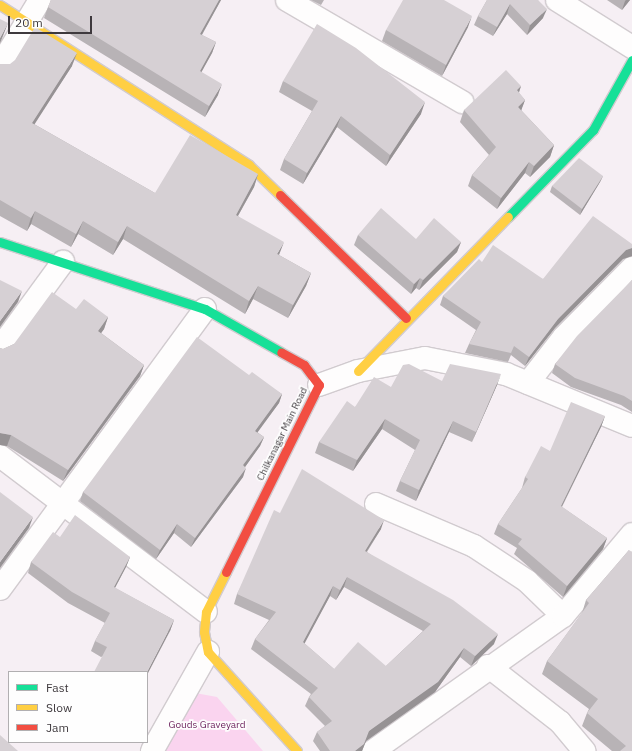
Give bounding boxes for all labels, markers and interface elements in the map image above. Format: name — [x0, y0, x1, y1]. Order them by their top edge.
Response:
scale bar — [10, 8, 94, 34]
text: 20 m — [15, 15, 43, 30]
street label: Chilkanagar Main Road — [254, 385, 310, 483]
legend — [8, 671, 148, 743]
text: Fast — [46, 680, 69, 695]
text: Slow — [46, 700, 72, 715]
park label: Gouds Graveyard — [169, 719, 245, 731]
text: Jam — [46, 720, 69, 735]

